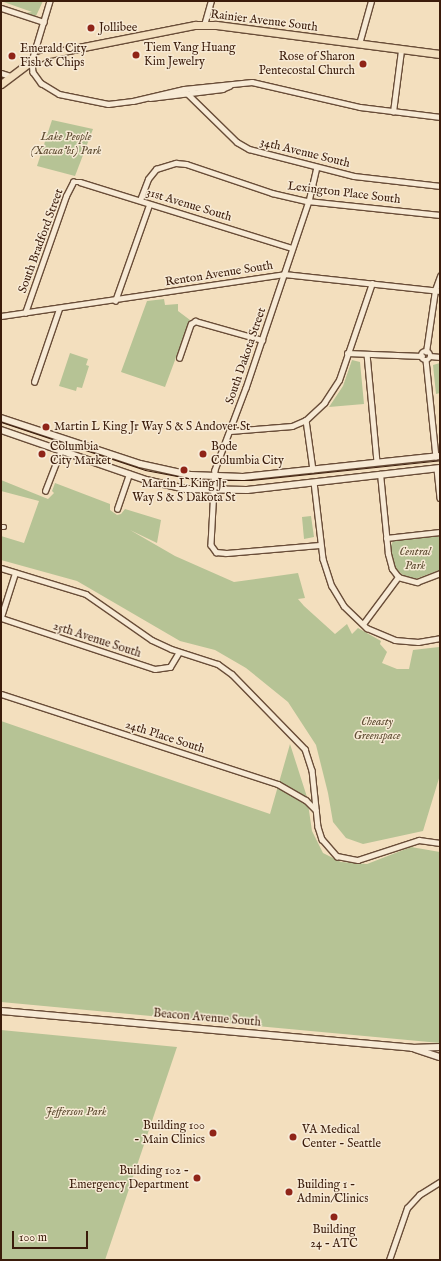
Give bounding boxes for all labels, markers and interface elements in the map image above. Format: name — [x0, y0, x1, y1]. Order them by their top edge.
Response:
street label: Rainier Avenue South — [209, 7, 319, 35]
place label: Jollibee — [99, 21, 137, 35]
marker: Jollibee — [86, 23, 96, 33]
place label: Tiem Vang Huang Kim Jewelry — [144, 41, 236, 69]
place label: Emerald City Fish & Chips — [20, 42, 87, 70]
marker: Tiem Vang Huang Kim Jewelry — [131, 50, 141, 60]
place label: Rose of Sharon Pentecostal Church — [259, 50, 355, 78]
marker: Emerald City Fish & Chips — [7, 51, 17, 61]
marker: Rose of Sharon Pentecostal Church — [358, 59, 368, 69]
park label: Lake People (Xacua'bs) Park — [31, 130, 101, 158]
street label: 34th Avenue South — [259, 135, 351, 171]
street label: Lexington Place South — [287, 179, 401, 207]
street label: 31st Avenue South — [145, 185, 233, 225]
street label: South Bradford Street — [15, 187, 67, 295]
street label: Renton Avenue South — [164, 258, 274, 290]
street label: South Dakota Street — [223, 306, 269, 406]
place label: Martin L King Jr Way S & S Andover St — [54, 420, 250, 434]
marker: Martin L King Jr Way S & S Andover St — [41, 422, 51, 432]
place label: Columbia City Market — [50, 440, 111, 468]
place label: Bode Columbia City — [211, 440, 284, 468]
marker: Columbia City Market — [37, 449, 47, 459]
marker: Bode Columbia City — [198, 449, 208, 459]
marker: Martin L King Jr Way S & S Dakota St — [179, 465, 189, 475]
place label: Martin L King Jr Way S & S Dakota St — [132, 477, 236, 505]
park label: Central Park — [399, 545, 431, 573]
street label: 25th Avenue South — [51, 619, 143, 661]
park label: Cheasty Greenspace — [353, 715, 401, 743]
street label: 24th Place South — [123, 717, 207, 757]
street label: Beacon Avenue South — [153, 1006, 261, 1030]
park label: Jefferson Park — [45, 1105, 107, 1119]
place label: Building 100 - Main Clinics — [134, 1119, 205, 1147]
place label: VA Medical Center - Seattle — [302, 1123, 381, 1151]
marker: Building 100 - Main Clinics — [208, 1128, 218, 1138]
marker: VA Medical Center - Seattle — [287, 1131, 299, 1143]
place label: Building 102 - Emergency Department — [69, 1164, 189, 1192]
marker: Building 102 - Emergency Department — [192, 1173, 202, 1183]
place label: Building 1 - Admin/Clinics — [297, 1178, 368, 1206]
marker: Building 1 - Admin/Clinics — [284, 1187, 294, 1197]
marker: Building 24 - ATC — [329, 1212, 339, 1222]
scale bar — [14, 1223, 90, 1249]
place label: Building 24 - ATC — [310, 1223, 358, 1251]
text: 100 m — [19, 1230, 47, 1245]

